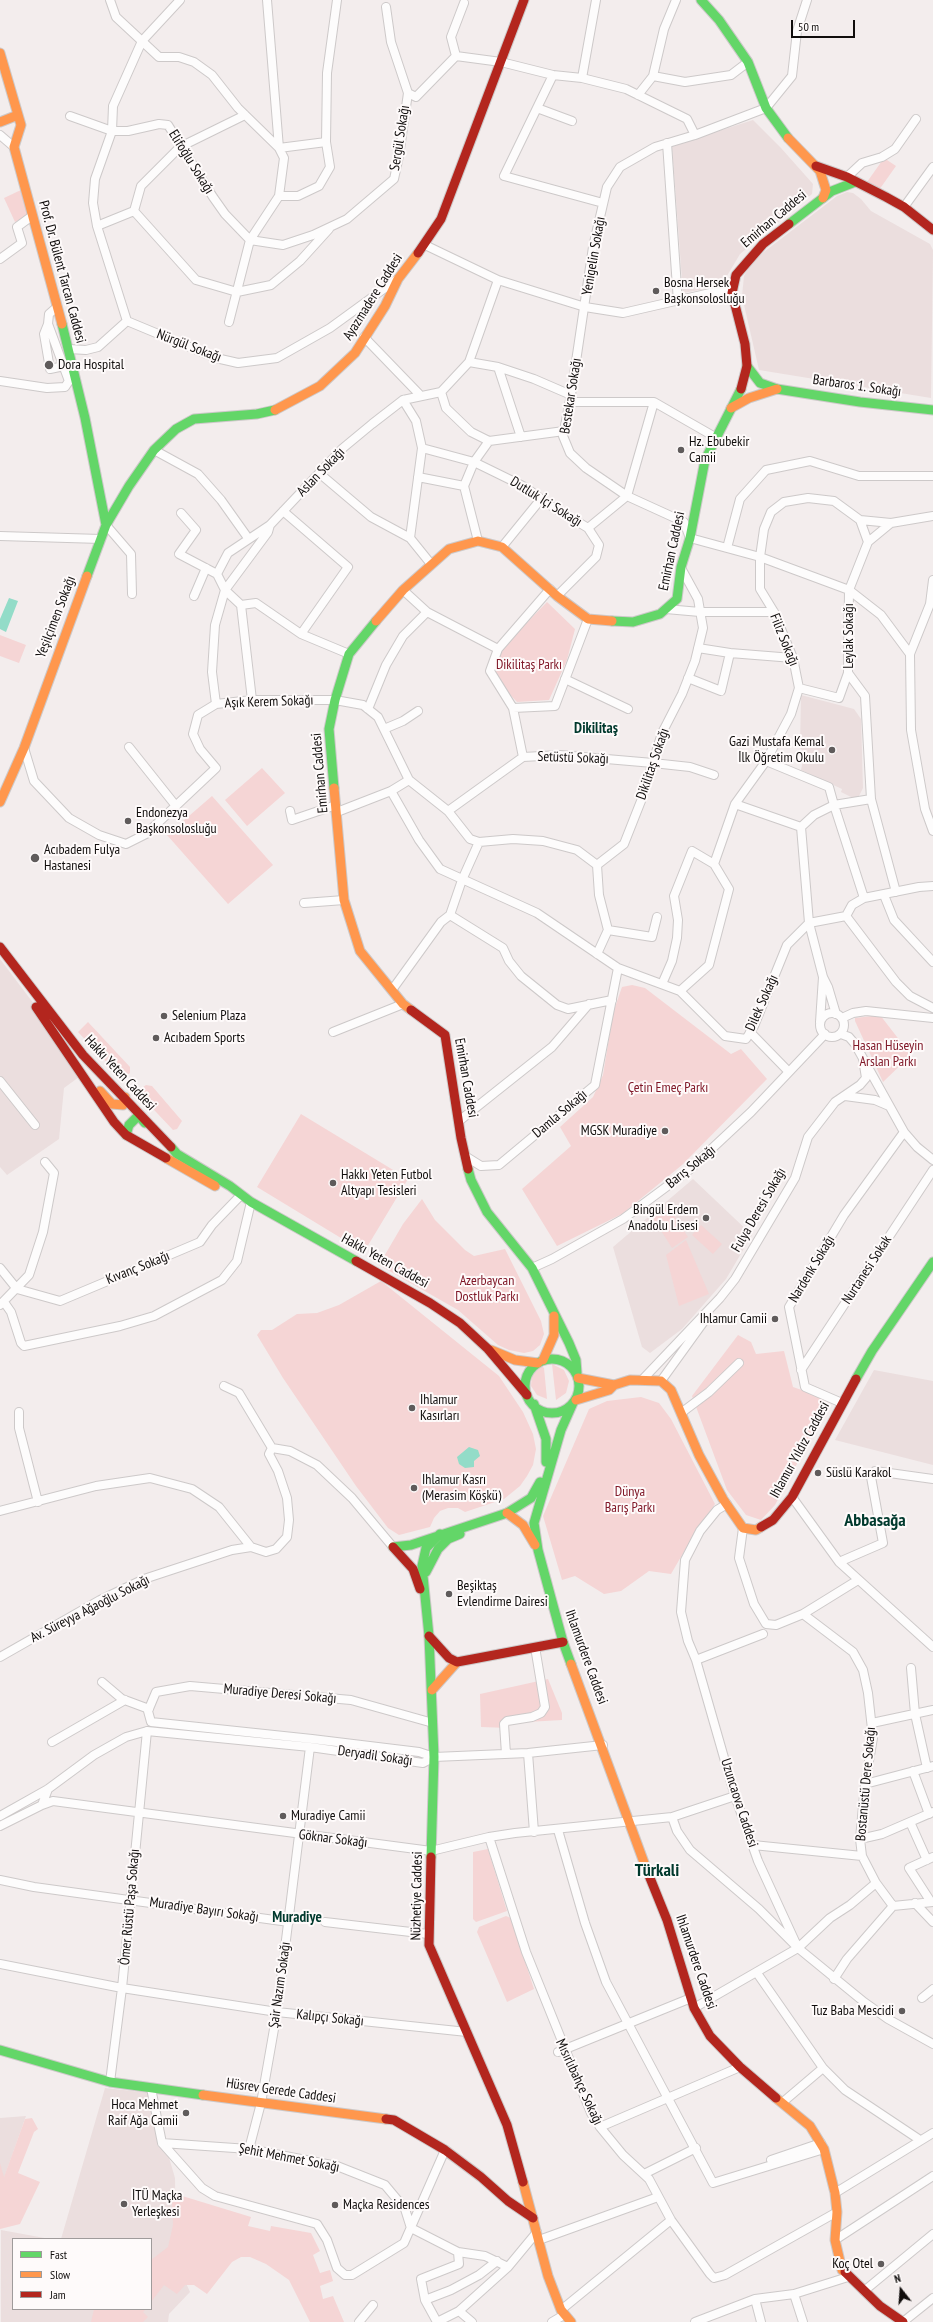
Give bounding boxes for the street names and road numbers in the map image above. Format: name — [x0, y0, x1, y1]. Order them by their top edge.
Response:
street label: Sergül Sokağı — [387, 104, 413, 172]
street label: Elifoğlu Sokağı — [165, 127, 217, 197]
street label: Emirhan Caddesi — [738, 187, 810, 251]
street label: Prof. Dr. Bülent Tarcan Caddesi — [35, 199, 89, 345]
street label: Yenigelin Sokağı — [579, 215, 609, 297]
street label: Ayazmadere Caddesi — [340, 251, 406, 343]
street label: Nürgül Sokağı — [154, 326, 224, 366]
street label: Bestekar Sokağı — [557, 357, 585, 435]
street label: Barbaros 1. Sokağı — [812, 371, 902, 401]
street label: Aslan Sokağı — [294, 444, 348, 500]
street label: Dutluk İçi Sokağı — [507, 473, 585, 531]
street label: Emirhan Caddesi — [655, 510, 689, 592]
street label: Yeşilçimen Sokağı — [33, 574, 79, 660]
street label: Leylak Sokağı — [841, 603, 857, 669]
street label: Filiz Sokağı — [766, 611, 802, 669]
street label: Aşık Kerem Sokağı — [224, 692, 314, 712]
street label: Dikilitaş Sokağı — [633, 726, 673, 802]
street label: Emirhan Caddesi — [308, 732, 332, 814]
street label: Setüstü Sokağı — [537, 748, 609, 768]
street label: Dilek Sokağı — [742, 972, 782, 1034]
street label: Hakkı Yeten Caddesi — [81, 1032, 159, 1114]
street label: Emirhan Caddesi — [451, 1037, 481, 1119]
street label: Damla Sokağı — [529, 1086, 591, 1142]
street label: Barış Sokağı — [663, 1142, 719, 1192]
street label: Fulya Deresi Sokağı — [728, 1165, 790, 1255]
street label: Hakkı Yeten Caddesi — [338, 1230, 432, 1292]
street label: Nardenk Sokağı — [785, 1232, 839, 1306]
street label: Nurtanesi Sokak — [839, 1233, 895, 1307]
street label: Kıvanç Sokağı — [104, 1248, 172, 1288]
street label: Ihlamur Yıldız Caddesi — [767, 1399, 833, 1501]
street label: Av. Süreyya Ağaoğlu Sokağı — [28, 1572, 152, 1646]
street label: Ihlamurdere Caddesi — [561, 1607, 611, 1707]
street label: Muradiye Deresi Sokağı — [223, 1681, 337, 1707]
street label: Bostanüstü Dere Sokağı — [853, 1726, 879, 1842]
street label: Deryadil Sokağı — [337, 1742, 413, 1770]
street label: Uzuncaova Caddesi — [717, 1756, 761, 1850]
street label: Göknar Sokağı — [298, 1826, 368, 1852]
street label: Ömer Rüstü Paşa Sokağı — [117, 1848, 143, 1966]
street label: Nüzhetiye Caddesi — [408, 1851, 426, 1941]
street label: Muradiye Bayırı Sokağı — [148, 1894, 260, 1926]
street label: Ihlamurdere Caddesi — [672, 1912, 720, 2012]
street label: Şair Nazım Sokağı — [266, 1941, 294, 2029]
street label: Kalıpçı Sokağı — [295, 2006, 365, 2030]
street label: Mısırlıbahçe Sokağı — [552, 2036, 606, 2128]
street label: Hüsrev Gerede Caddesi — [225, 2075, 337, 2107]
street label: Şehit Mehmet Sokağı — [237, 2140, 341, 2176]

